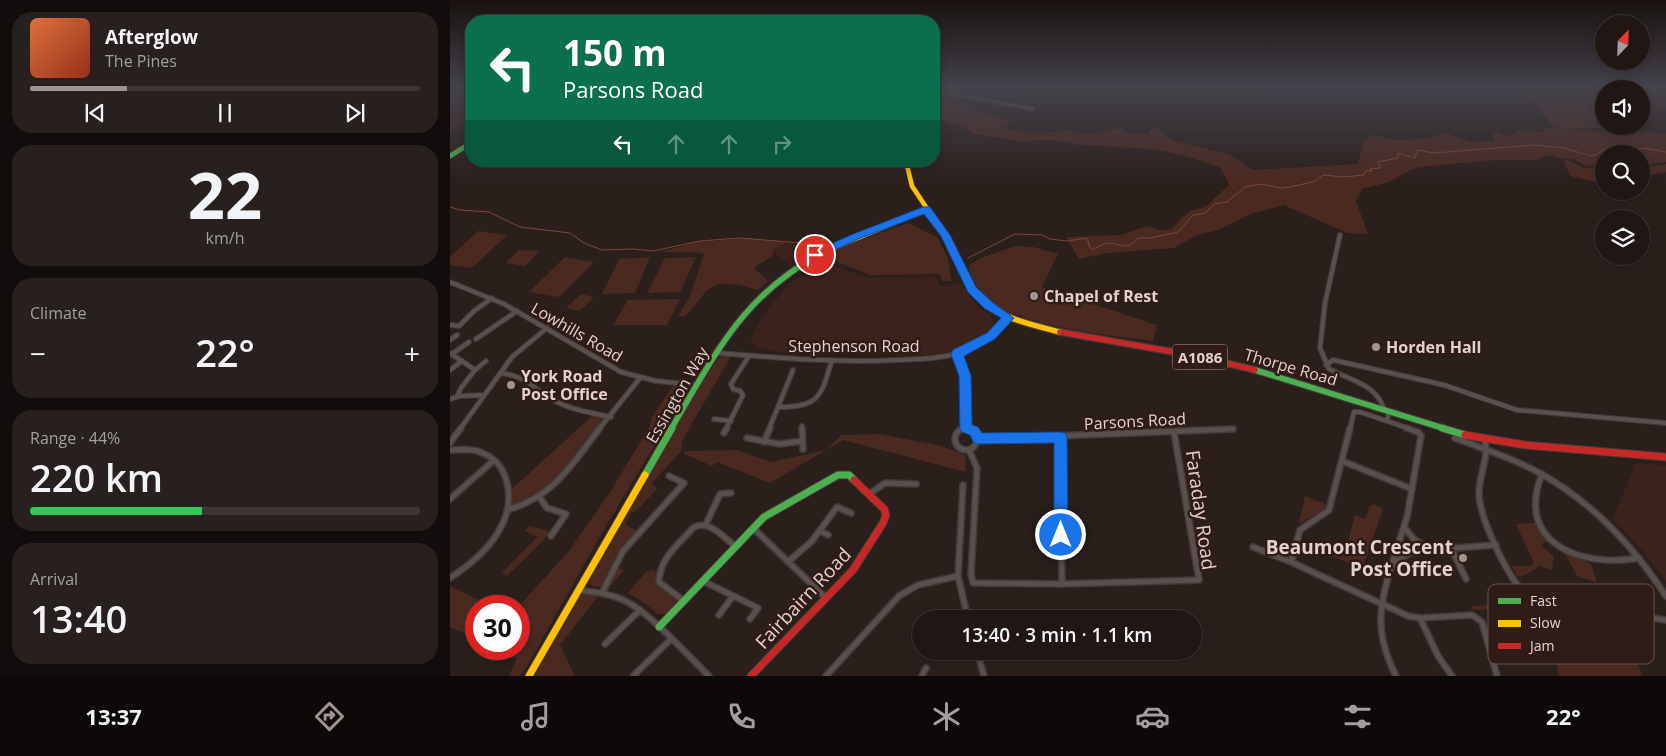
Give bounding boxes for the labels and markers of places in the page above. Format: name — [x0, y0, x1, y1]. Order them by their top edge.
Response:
pin — [794, 234, 836, 276]
place label: Chapel of Rest — [1044, 285, 1158, 307]
marker: Chapel of Rest — [1028, 290, 1040, 302]
place label: Horden Hall — [1386, 336, 1481, 358]
marker: Horden Hall — [1370, 341, 1382, 353]
place label: York Road Post Office — [521, 365, 608, 405]
marker: York Road Post Office — [505, 379, 517, 391]
place label: Beaumont Crescent Post Office — [1266, 534, 1453, 582]
marker: Beaumont Crescent Post Office — [1457, 552, 1469, 564]

